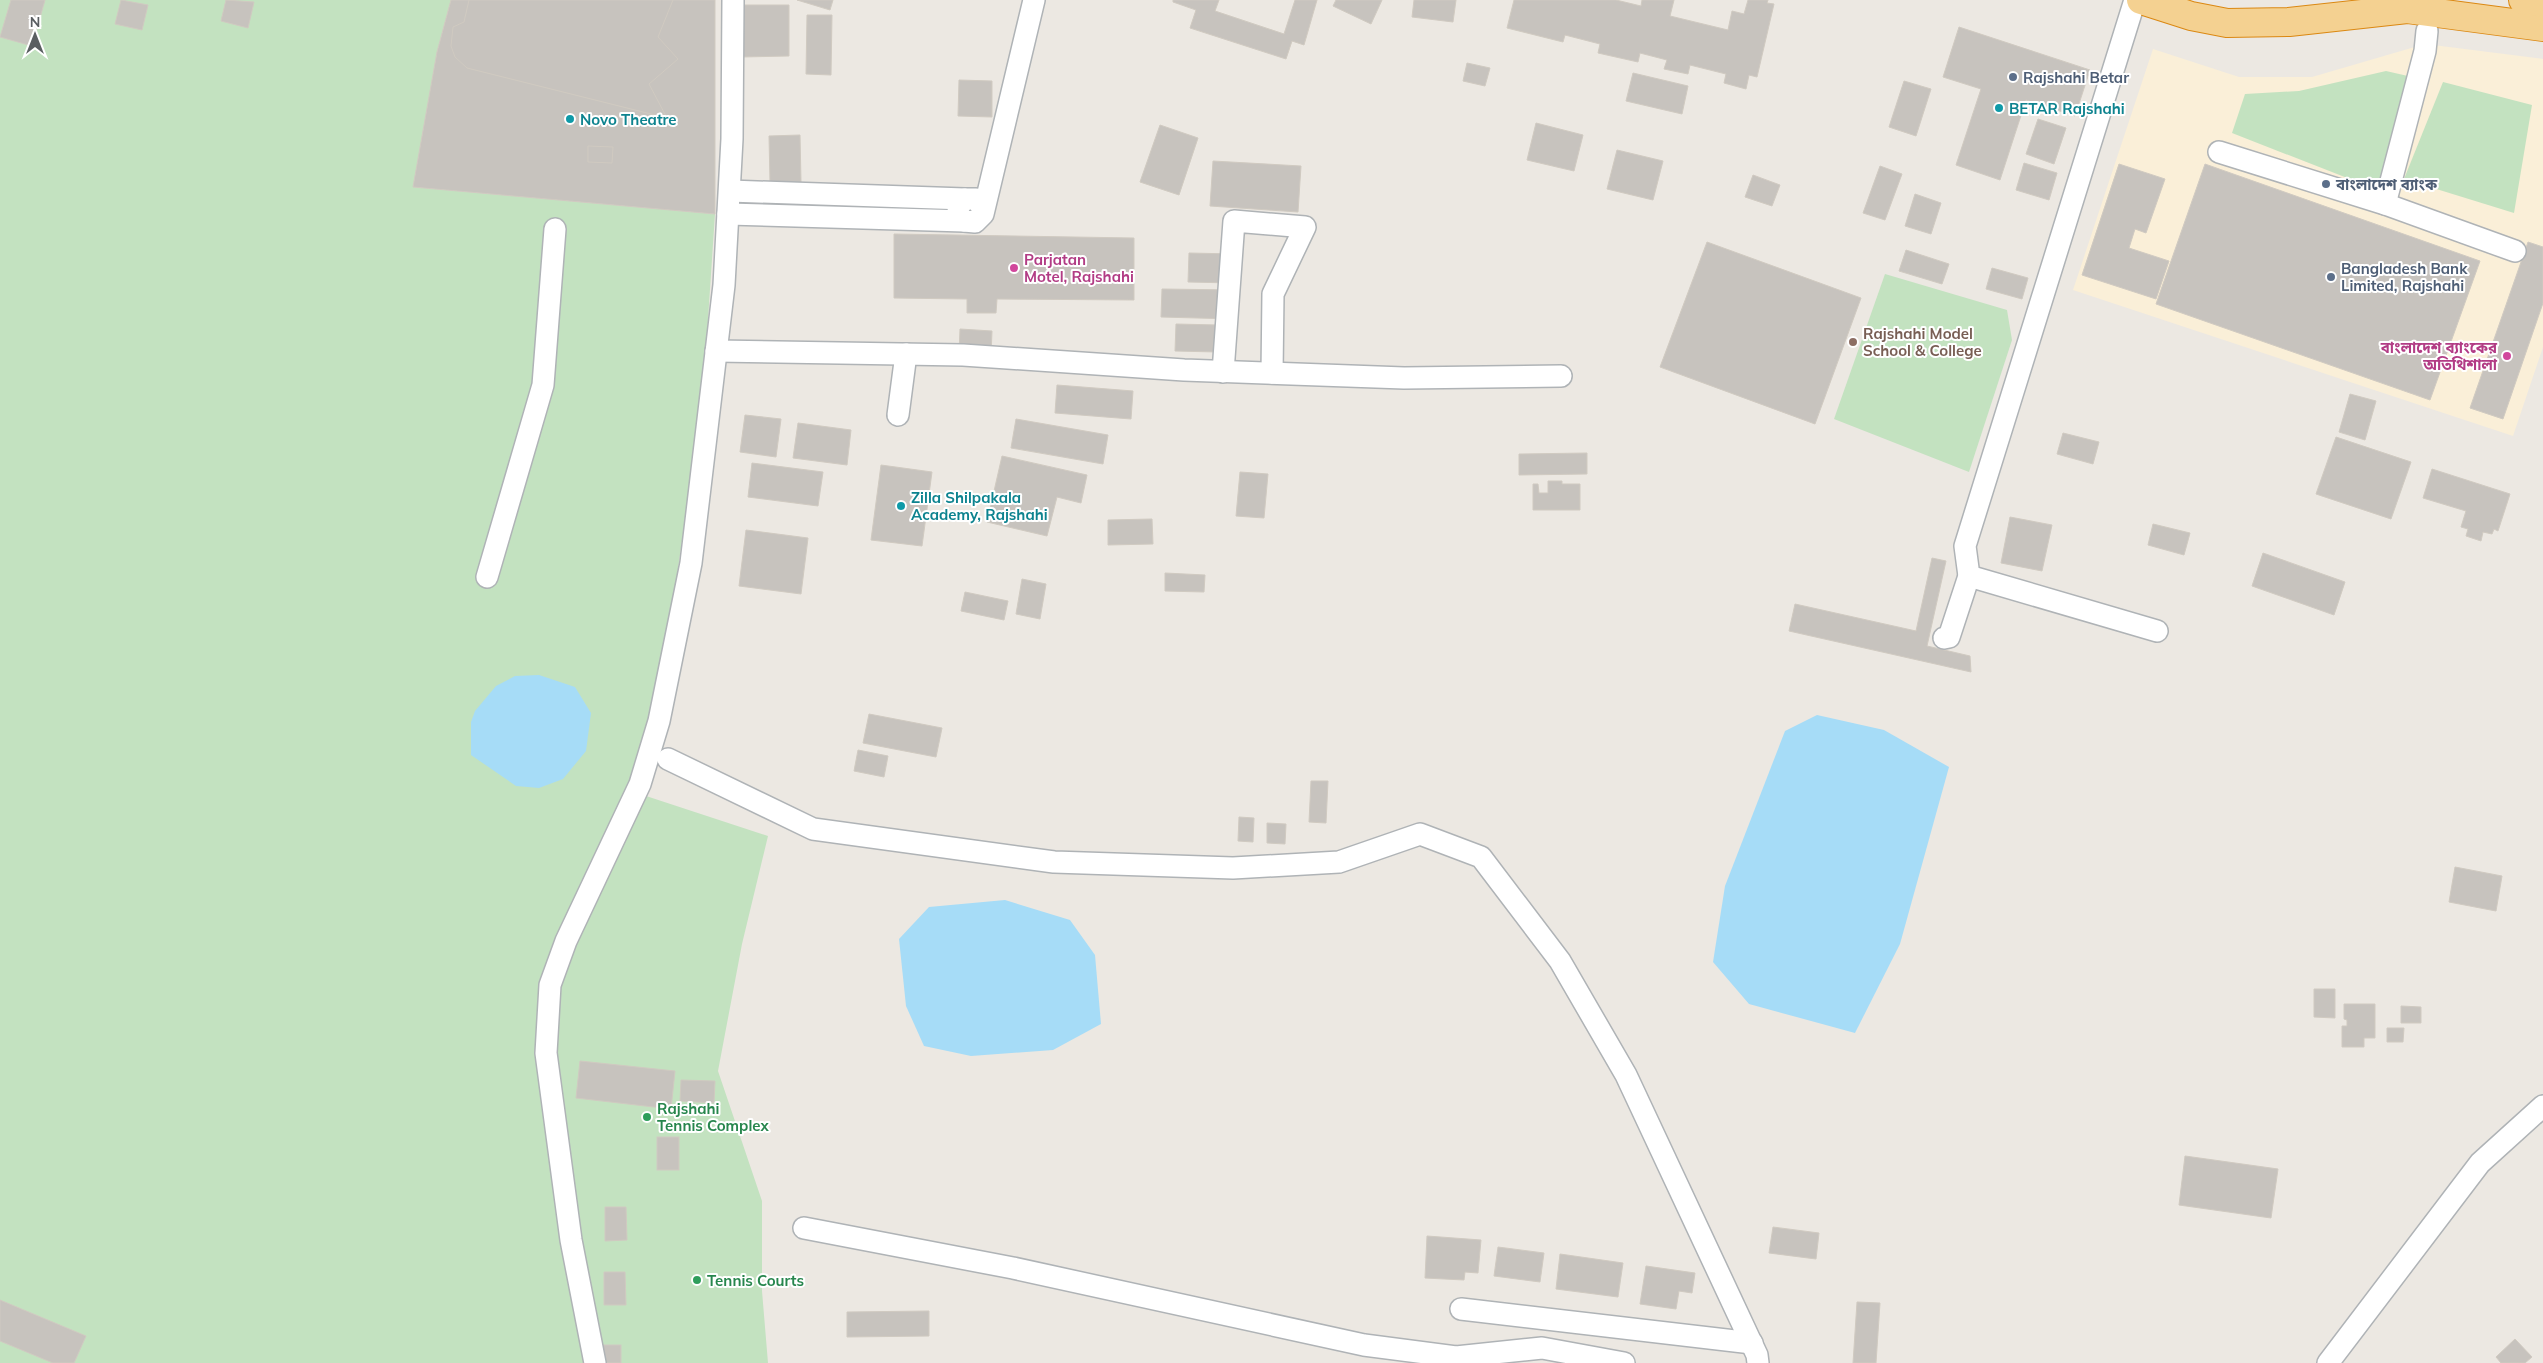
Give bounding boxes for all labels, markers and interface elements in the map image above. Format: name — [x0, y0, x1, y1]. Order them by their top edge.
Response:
north arrow — [10, 10, 60, 60]
text: N — [30, 13, 40, 31]
place label: Rajshahi Betar — [2023, 68, 2129, 87]
marker: Rajshahi Betar — [2007, 71, 2019, 83]
place label: BETAR Rajshahi — [2009, 99, 2125, 118]
marker: BETAR Rajshahi — [1993, 102, 2005, 114]
place label: Novo Theatre — [580, 110, 677, 129]
marker: Novo Theatre — [564, 113, 576, 125]
place label: বাংলাদেশ ব্যাংক — [2335, 175, 2438, 194]
marker: বাংলাদেশ ব্যাংক — [2320, 178, 2332, 190]
place label: Parjatan Motel, Rajshahi — [1024, 250, 1134, 286]
place label: Bangladesh Bank Limited, Rajshahi — [2341, 259, 2468, 295]
marker: Parjatan Motel, Rajshahi — [1008, 262, 1020, 274]
marker: Bangladesh Bank Limited, Rajshahi — [2325, 271, 2337, 283]
place label: Rajshahi Model School & College — [1863, 324, 1982, 360]
marker: Rajshahi Model School & College — [1847, 336, 1859, 348]
place label: বাংলাদেশ ব্যাংকের অতিথিশালা — [2380, 338, 2498, 374]
marker: বাংলাদেশ ব্যাংকের অতিথিশালা — [2501, 350, 2513, 362]
place label: Zilla Shilpakala Academy, Rajshahi — [911, 488, 1048, 524]
marker: Zilla Shilpakala Academy, Rajshahi — [895, 500, 907, 512]
place label: Rajshahi Tennis Complex — [657, 1099, 769, 1135]
marker: Rajshahi Tennis Complex — [641, 1111, 653, 1123]
place label: Tennis Courts — [707, 1271, 804, 1290]
marker: Tennis Courts — [691, 1274, 703, 1286]

